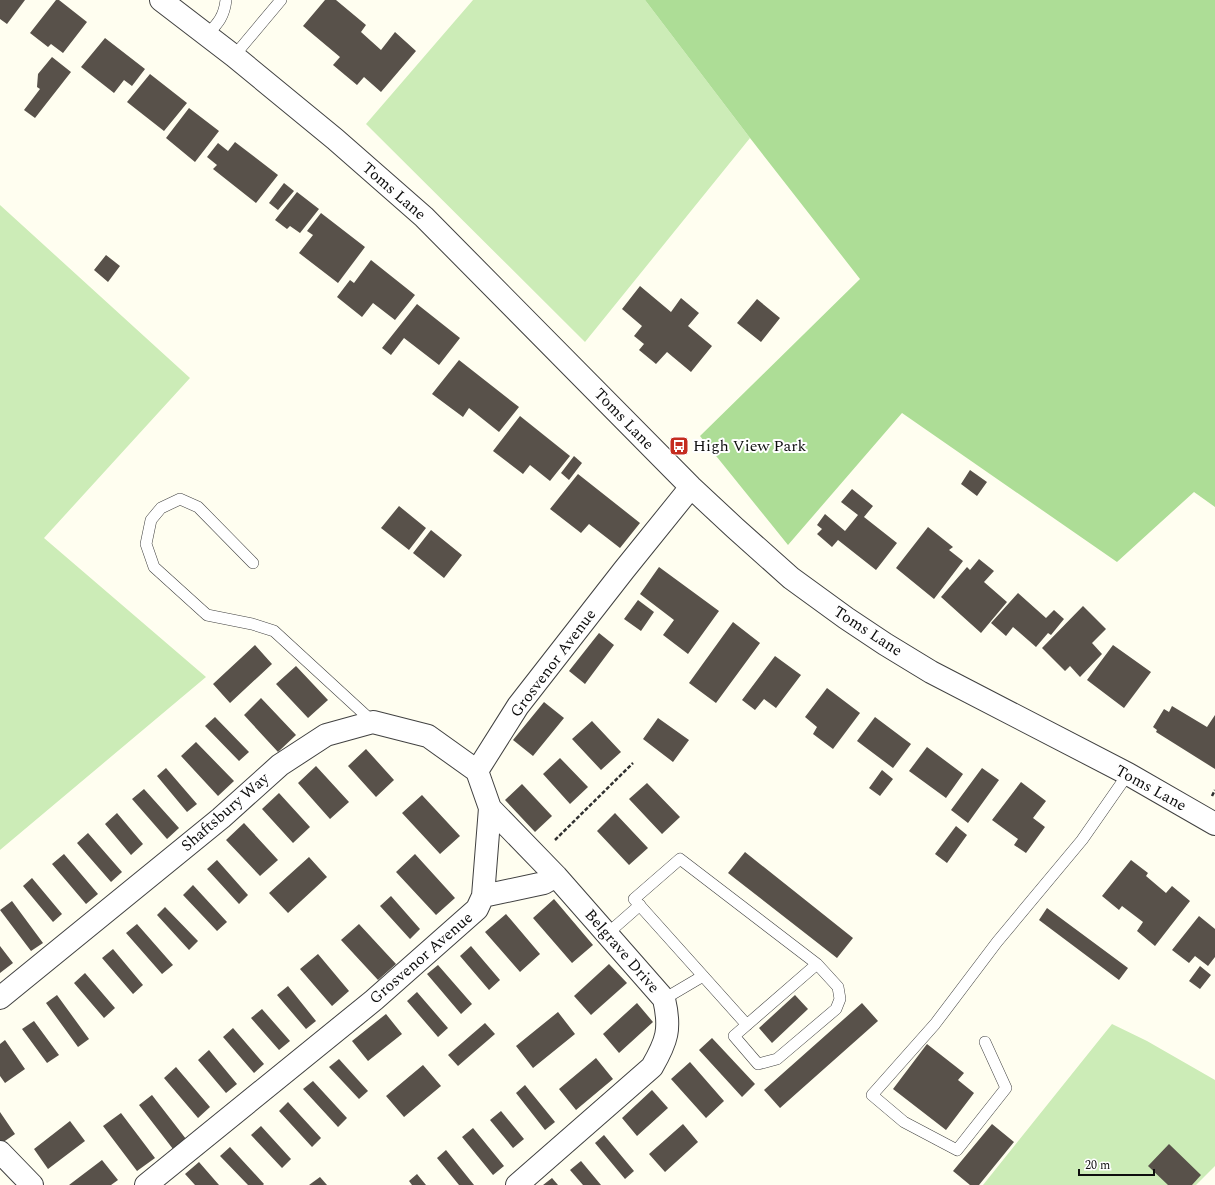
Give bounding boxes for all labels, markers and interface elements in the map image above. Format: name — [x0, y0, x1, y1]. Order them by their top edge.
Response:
street label: Toms Lane — [357, 156, 431, 226]
street label: Toms Lane — [588, 383, 660, 455]
place label: High View Park — [693, 434, 807, 458]
bus stop icon: High View Park — [668, 435, 690, 457]
street label: Toms Lane — [829, 600, 907, 662]
street label: Grosvenor Avenue — [504, 604, 602, 722]
street label: Toms Lane — [1111, 759, 1191, 817]
street label: Shaftsbury Way — [176, 766, 275, 857]
street label: Belgrave Drive — [579, 904, 665, 998]
street label: Grosvenor Avenue — [364, 906, 478, 1010]
scale bar — [1079, 1151, 1154, 1177]
text: 20 m — [1085, 1156, 1110, 1175]

